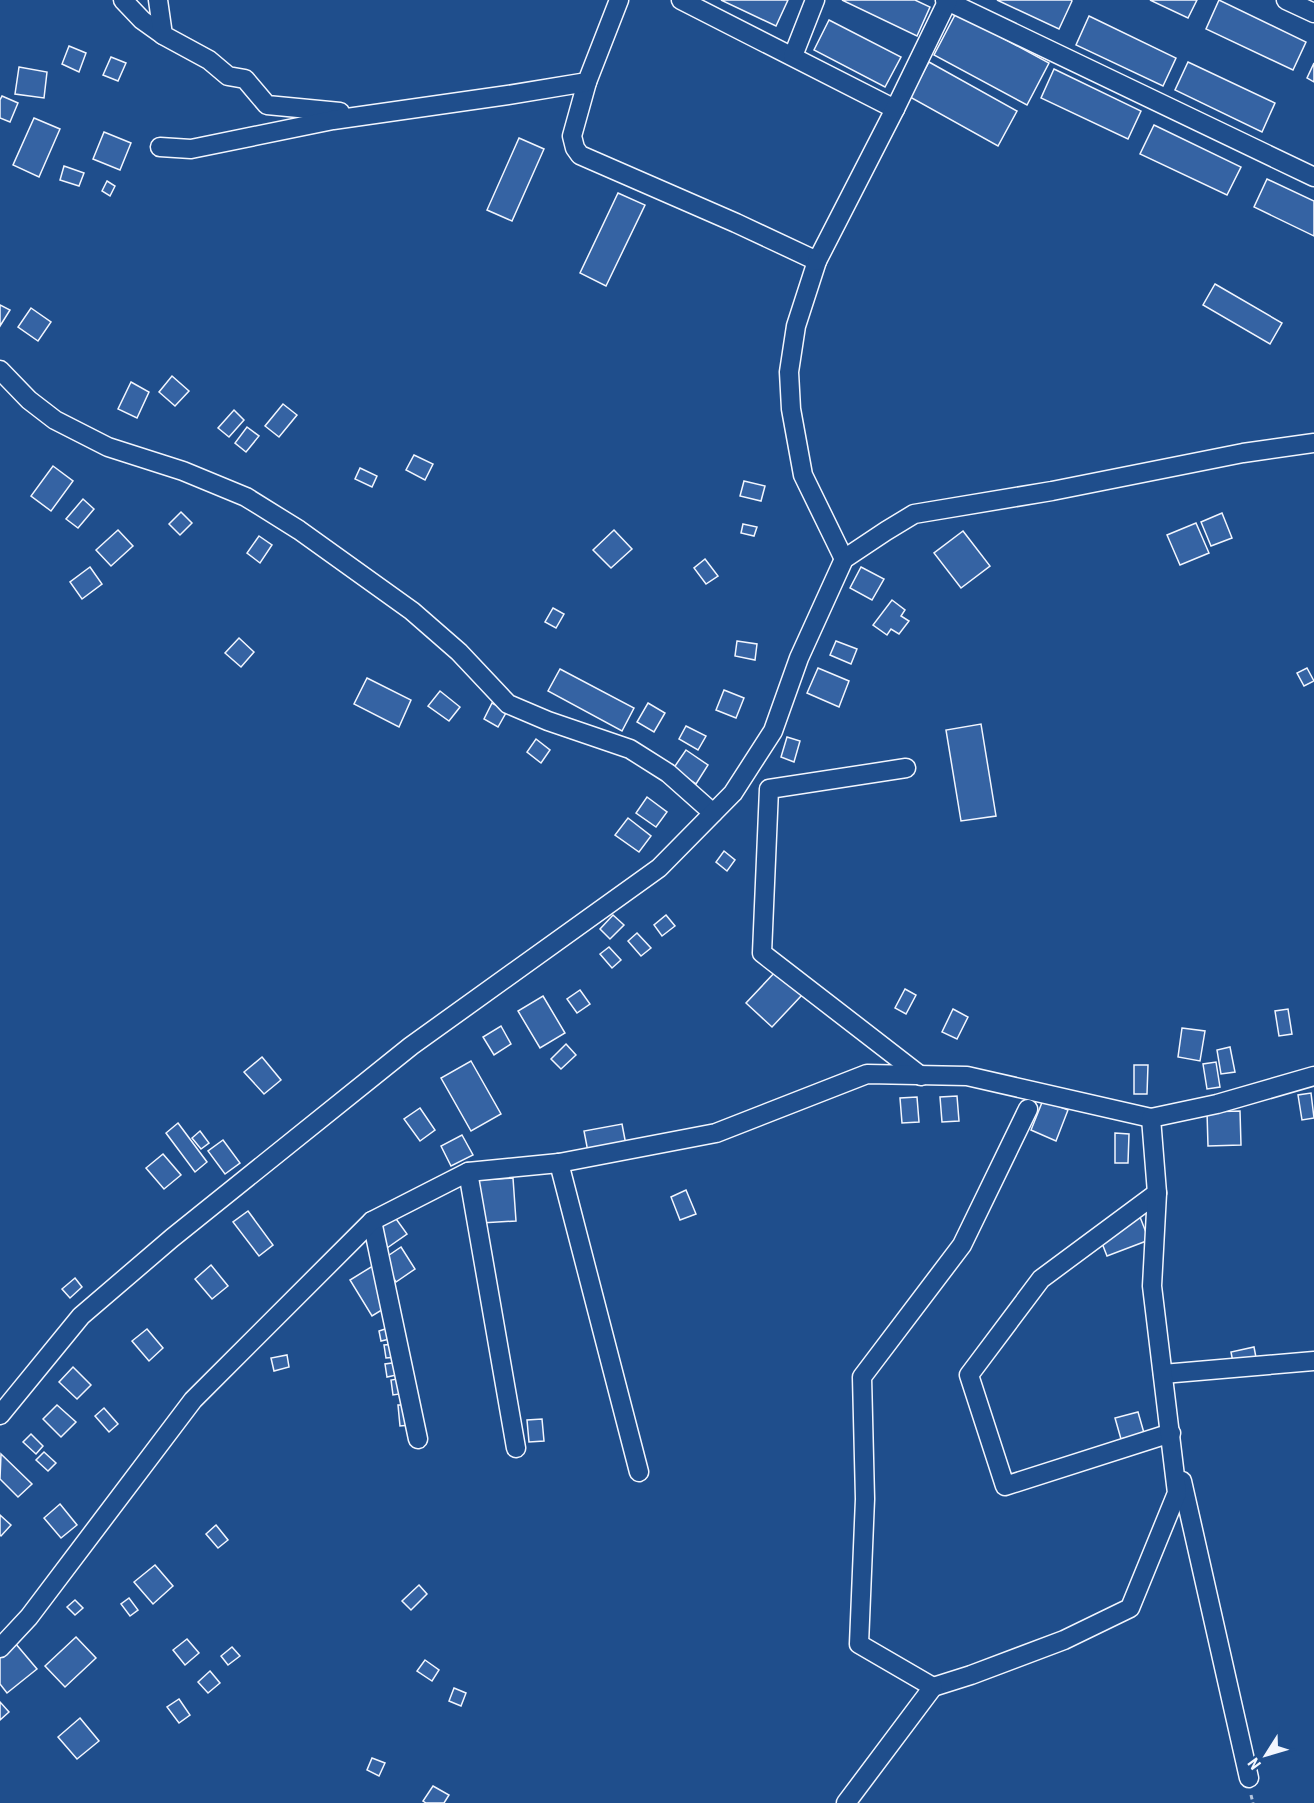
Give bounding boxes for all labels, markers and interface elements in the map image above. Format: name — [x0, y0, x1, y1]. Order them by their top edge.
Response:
north arrow — [1236, 1725, 1296, 1785]
text: N — [1244, 1754, 1265, 1773]

